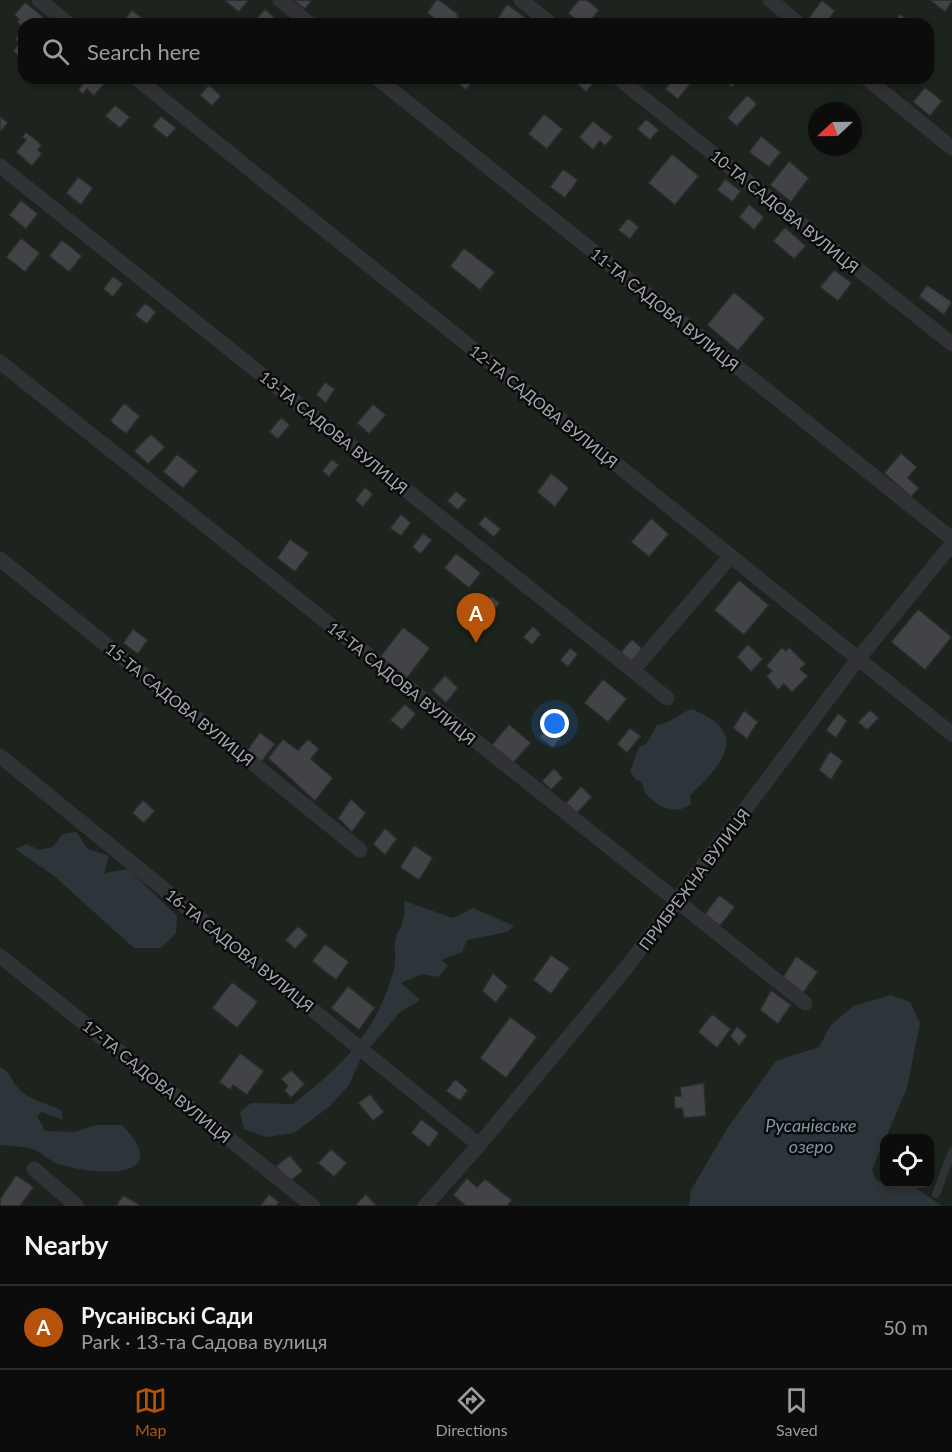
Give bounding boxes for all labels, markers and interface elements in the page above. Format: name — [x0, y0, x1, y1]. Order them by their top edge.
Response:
search box — [18, 18, 934, 84]
icon: search — [39, 35, 72, 68]
text: Search here — [87, 38, 200, 65]
north arrow — [808, 102, 862, 156]
street label: 10-ТА САДОВА ВУЛИЦЯ — [707, 145, 863, 277]
street label: 11-ТА САДОВА ВУЛИЦЯ — [587, 243, 743, 375]
street label: 12-ТА САДОВА ВУЛИЦЯ — [466, 340, 622, 472]
street label: 13-ТА САДОВА ВУЛИЦЯ — [256, 366, 412, 498]
pin: A — [456, 594, 496, 643]
street label: 14-ТА САДОВА ВУЛИЦЯ — [324, 617, 480, 749]
street label: 15-ТА САДОВА ВУЛИЦЯ — [102, 638, 258, 770]
your location — [540, 709, 569, 738]
street label: ПРИБРЕЖНА ВУЛИЦЯ — [635, 805, 753, 953]
street label: 16-ТА САДОВА ВУЛИЦЯ — [162, 884, 318, 1016]
street label: 17-ТА САДОВА ВУЛИЦЯ — [79, 1015, 235, 1147]
water label: Русанівське озеро — [765, 1114, 857, 1157]
map controls — [880, 1134, 934, 1188]
button: locate — [880, 1134, 934, 1188]
text: Nearby — [24, 1229, 109, 1261]
text: Русанівські Сади — [81, 1302, 253, 1329]
text: A — [37, 1315, 50, 1339]
text: 50 m — [883, 1315, 928, 1339]
text: Park · 13-та Садова вулиця — [81, 1329, 327, 1353]
tab: Map — [134, 1384, 167, 1439]
tab: Directions — [435, 1384, 508, 1439]
tab: Saved — [776, 1384, 818, 1439]

